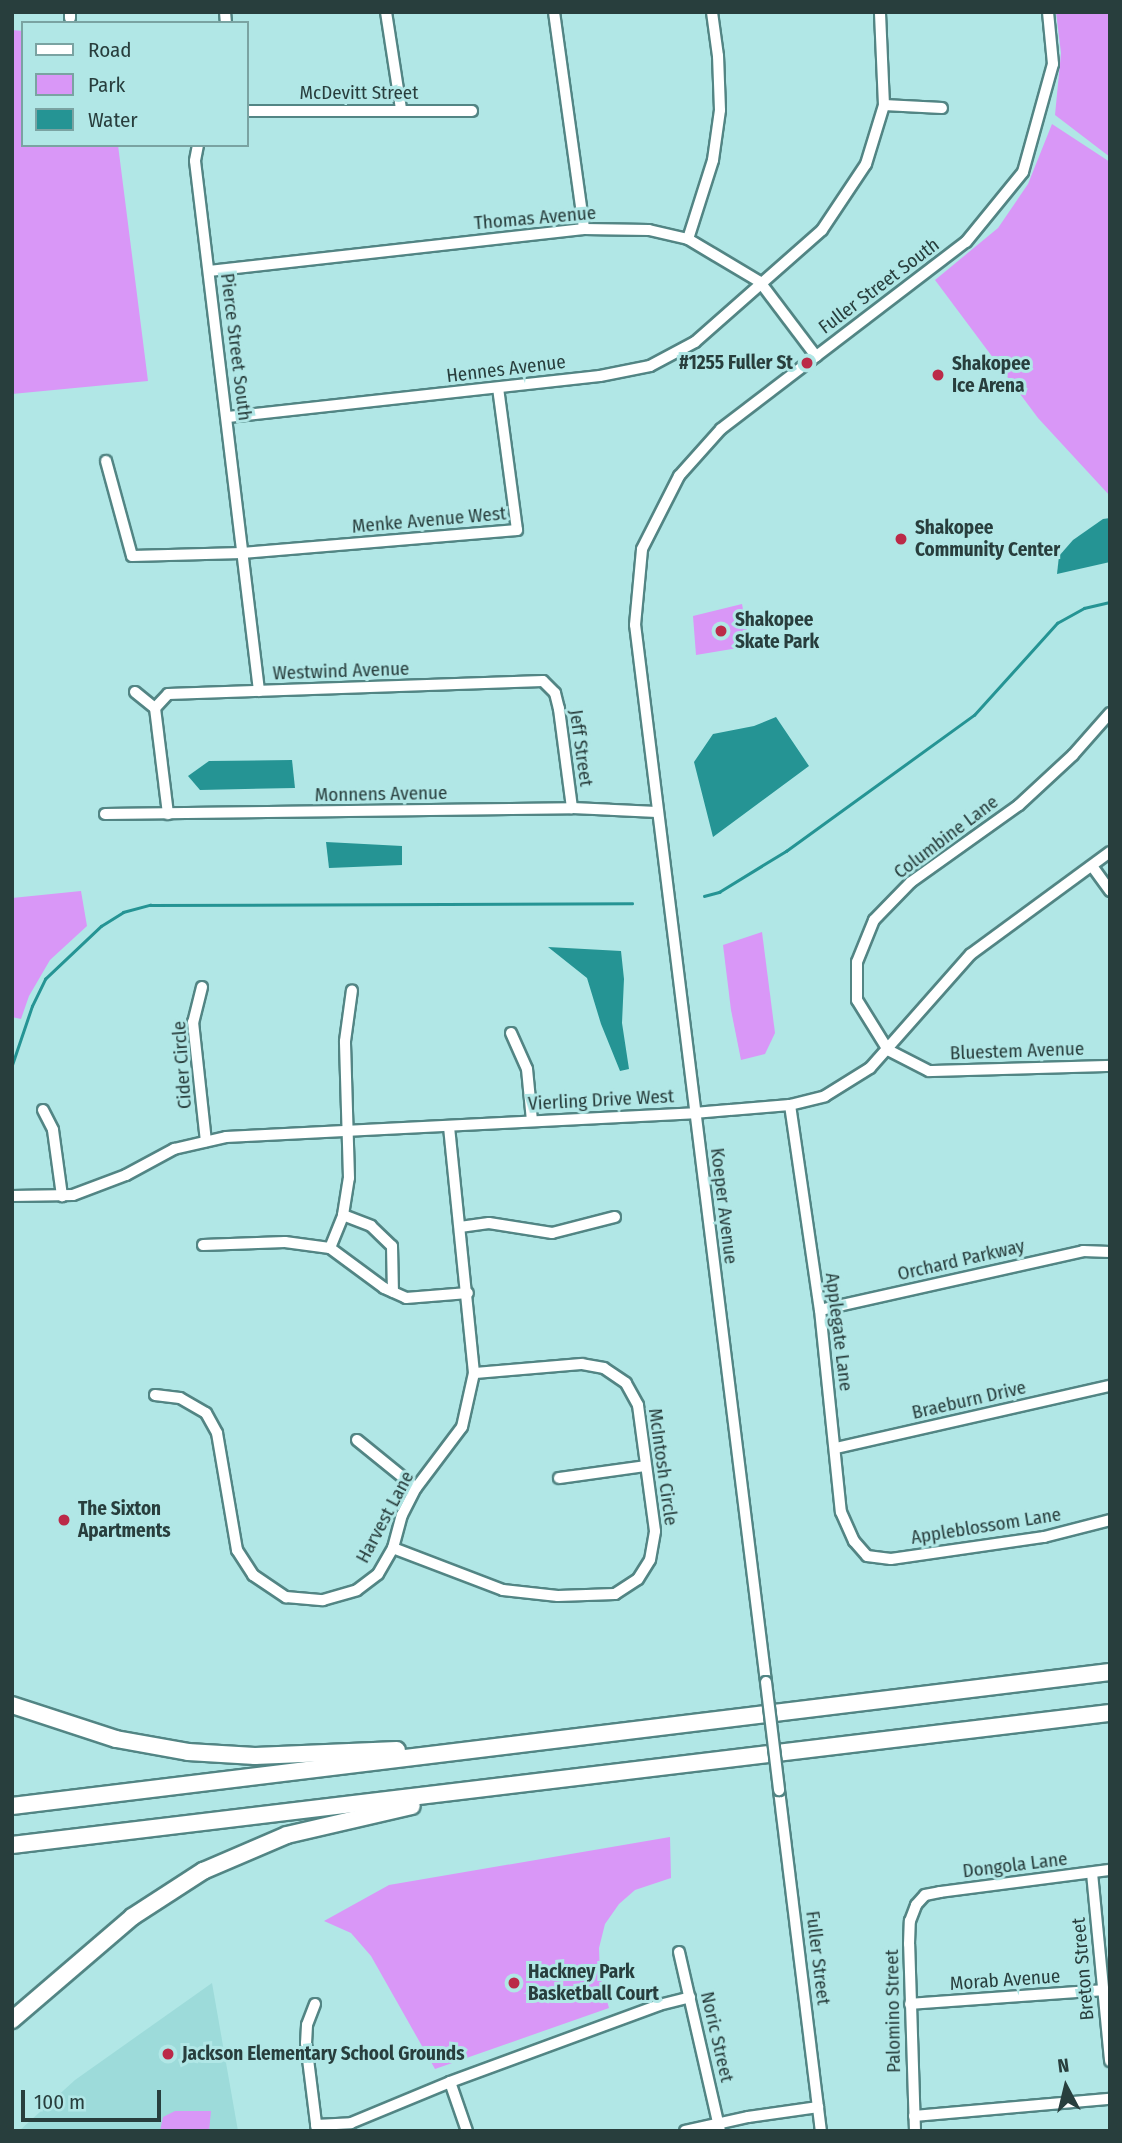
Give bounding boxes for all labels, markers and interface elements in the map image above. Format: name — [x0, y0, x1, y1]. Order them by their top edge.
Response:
legend — [21, 21, 248, 147]
text: Road — [88, 37, 132, 63]
text: Park — [88, 72, 125, 98]
street label: McDevitt Street — [300, 82, 418, 104]
text: Water — [88, 107, 138, 133]
street label: Thomas Avenue — [473, 201, 597, 235]
street label: Fuller Street South — [814, 233, 944, 339]
street label: Pierce Street South — [216, 272, 256, 422]
street label: Hennes Avenue — [445, 350, 567, 388]
place label: #1255 Fuller St — [679, 352, 793, 374]
place label: Shakopee Ice Arena — [952, 353, 1030, 397]
marker: #1255 Fuller St — [799, 355, 815, 371]
marker: Shakopee Ice Arena — [930, 367, 946, 383]
street label: Menke Avenue West — [351, 502, 507, 538]
place label: Shakopee Community Center — [915, 517, 1060, 561]
marker: Shakopee Community Center — [893, 531, 909, 547]
place label: Shakopee Skate Park — [735, 609, 819, 653]
marker: Shakopee Skate Park — [713, 623, 729, 639]
street label: Westwind Avenue — [272, 657, 410, 685]
street label: Jeff Street — [564, 708, 598, 788]
street label: Monnens Avenue — [315, 781, 447, 807]
street label: Columbine Lane — [889, 790, 1003, 884]
street label: Cider Circle — [168, 1020, 196, 1110]
street label: Bluestem Avenue — [949, 1037, 1085, 1065]
street label: Vierling Drive West — [527, 1085, 675, 1115]
street label: Koeper Avenue — [706, 1147, 742, 1265]
street label: Orchard Parkway — [895, 1234, 1027, 1286]
street label: Applegate Lane — [820, 1271, 858, 1393]
street label: Braeburn Drive — [910, 1376, 1028, 1424]
street label: McIntosh Circle — [643, 1407, 683, 1527]
street label: Harvest Lane — [351, 1467, 419, 1567]
place label: The Sixton Apartments — [78, 1498, 171, 1542]
street label: Appleblossom Lane — [909, 1503, 1063, 1549]
marker: The Sixton Apartments — [56, 1512, 72, 1528]
street label: Dongola Lane — [961, 1847, 1069, 1883]
street label: Fuller Street — [801, 1910, 835, 2006]
street label: Breton Street — [1067, 1917, 1099, 2021]
street label: Palomino Street — [881, 1949, 905, 2073]
place label: Hackney Park Basketball Court — [528, 1961, 659, 2005]
street label: Morab Avenue — [949, 1965, 1061, 1995]
marker: Hackney Park Basketball Court — [506, 1975, 522, 1991]
street label: Noric Street — [696, 1989, 738, 2085]
place label: Jackson Elementary School Grounds — [182, 2043, 465, 2065]
marker: Jackson Elementary School Grounds — [160, 2046, 176, 2062]
north arrow — [1031, 2052, 1101, 2122]
text: N — [1056, 2054, 1070, 2078]
scale bar — [24, 2076, 164, 2120]
text: 100 m — [34, 2089, 85, 2115]

